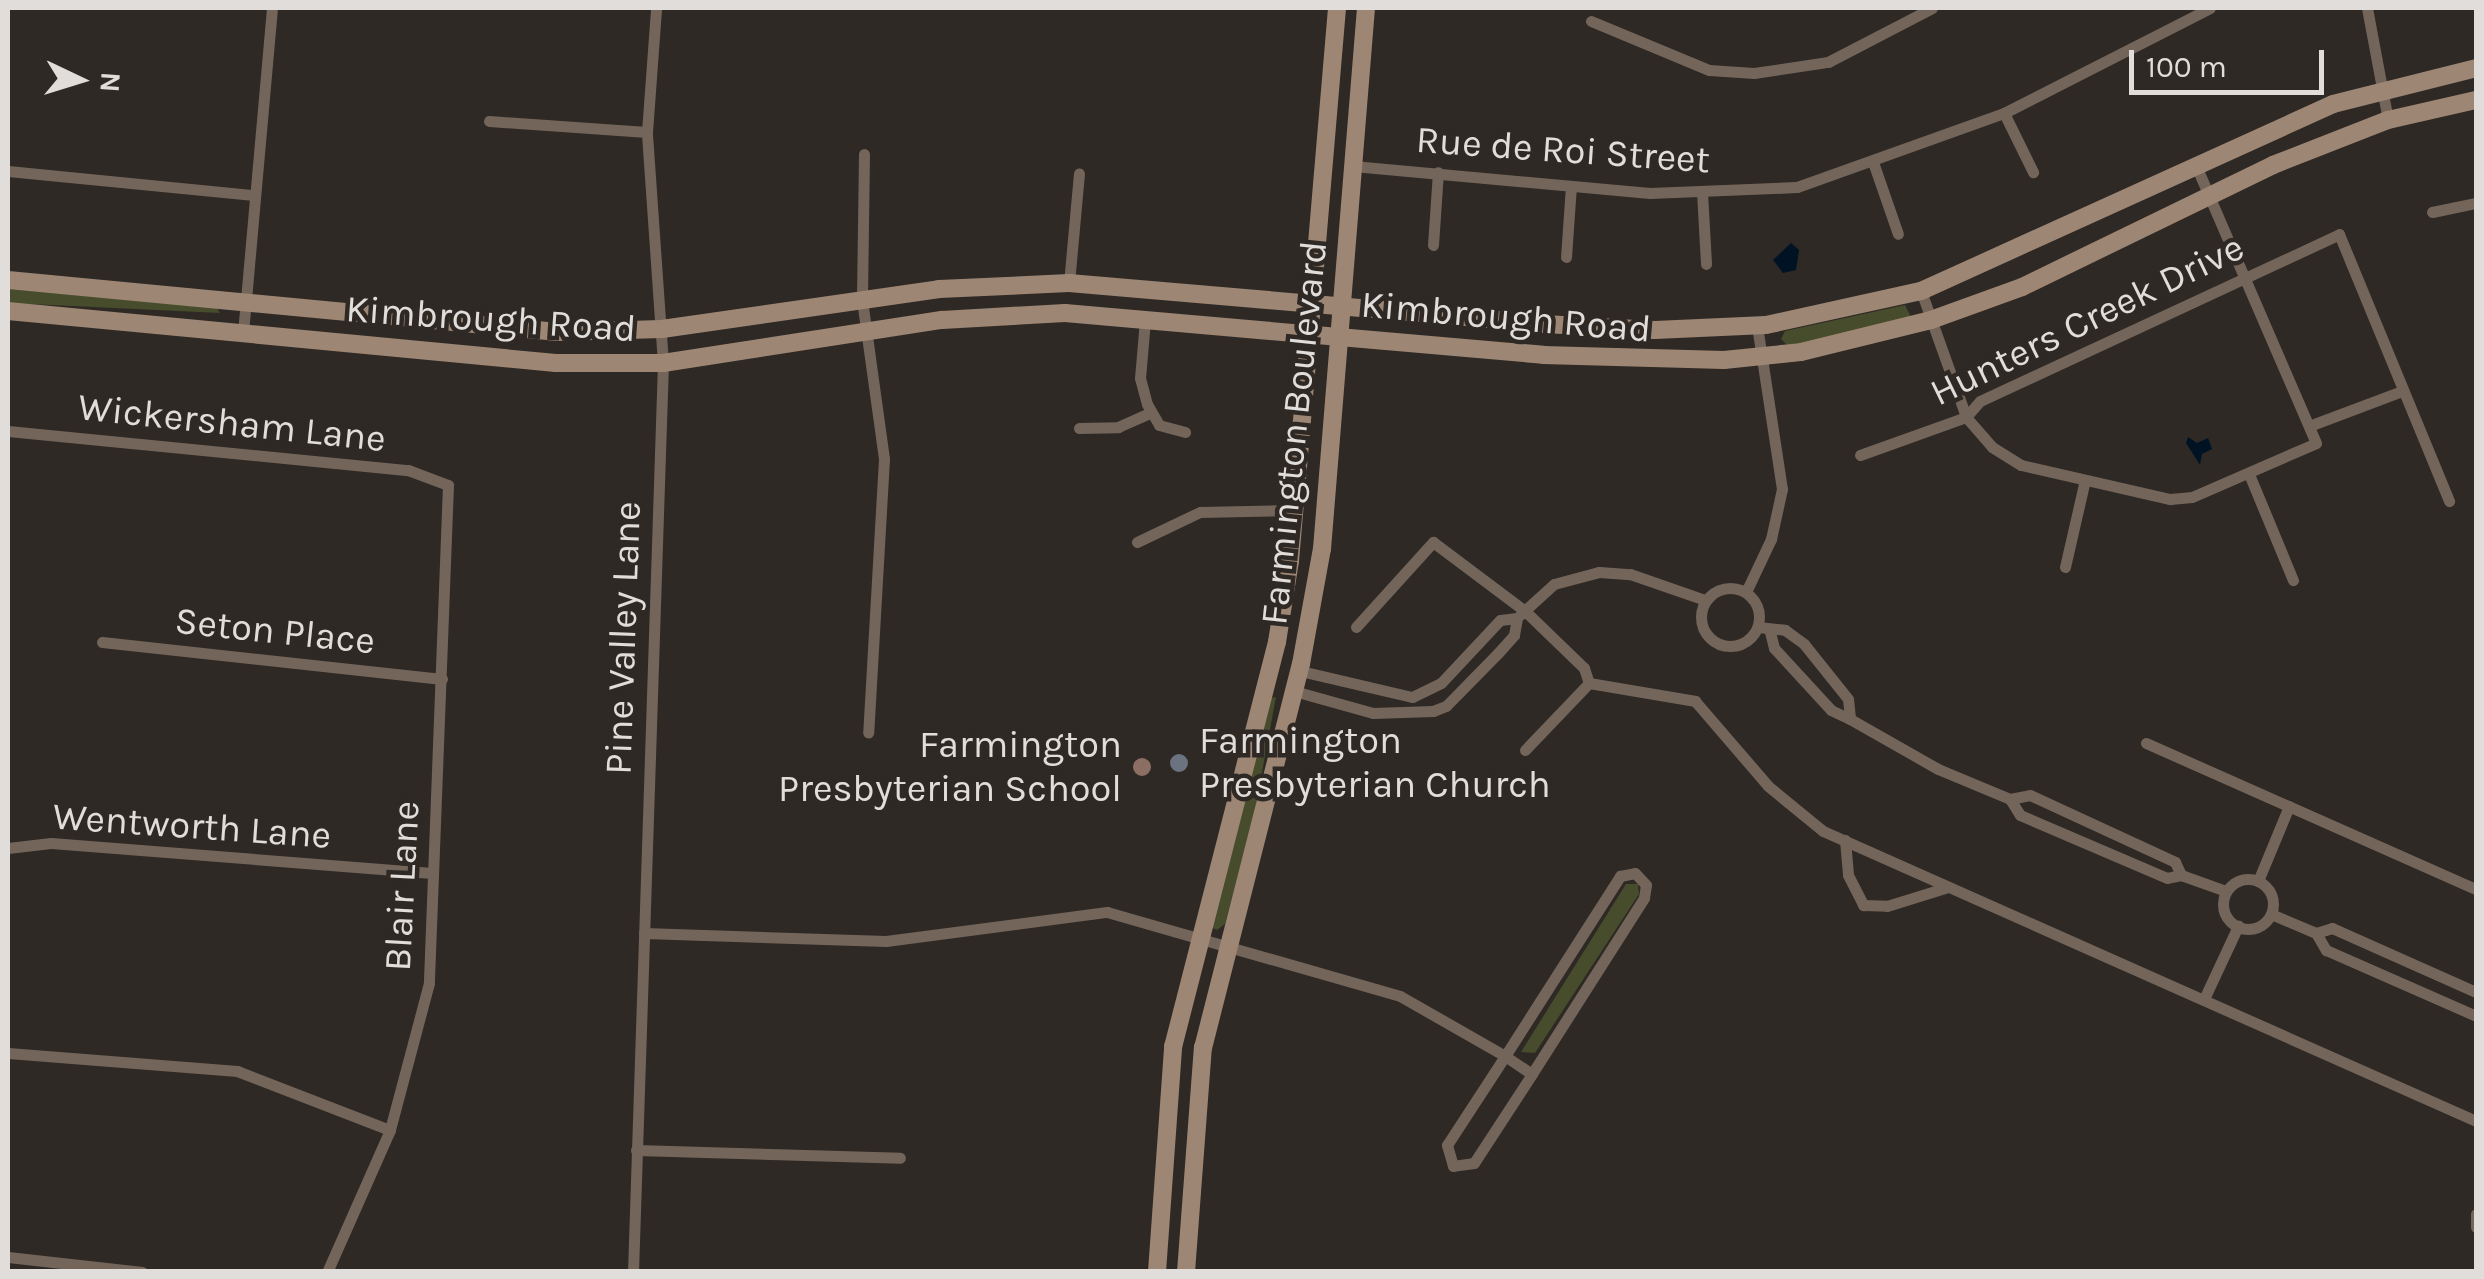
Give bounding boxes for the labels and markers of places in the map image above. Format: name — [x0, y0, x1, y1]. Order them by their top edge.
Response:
place label: Farmington Presbyterian Church — [1199, 718, 1551, 808]
place label: Farmington Presbyterian School — [778, 722, 1122, 812]
marker: Farmington Presbyterian Church — [1168, 752, 1190, 774]
marker: Farmington Presbyterian School — [1131, 756, 1153, 778]

